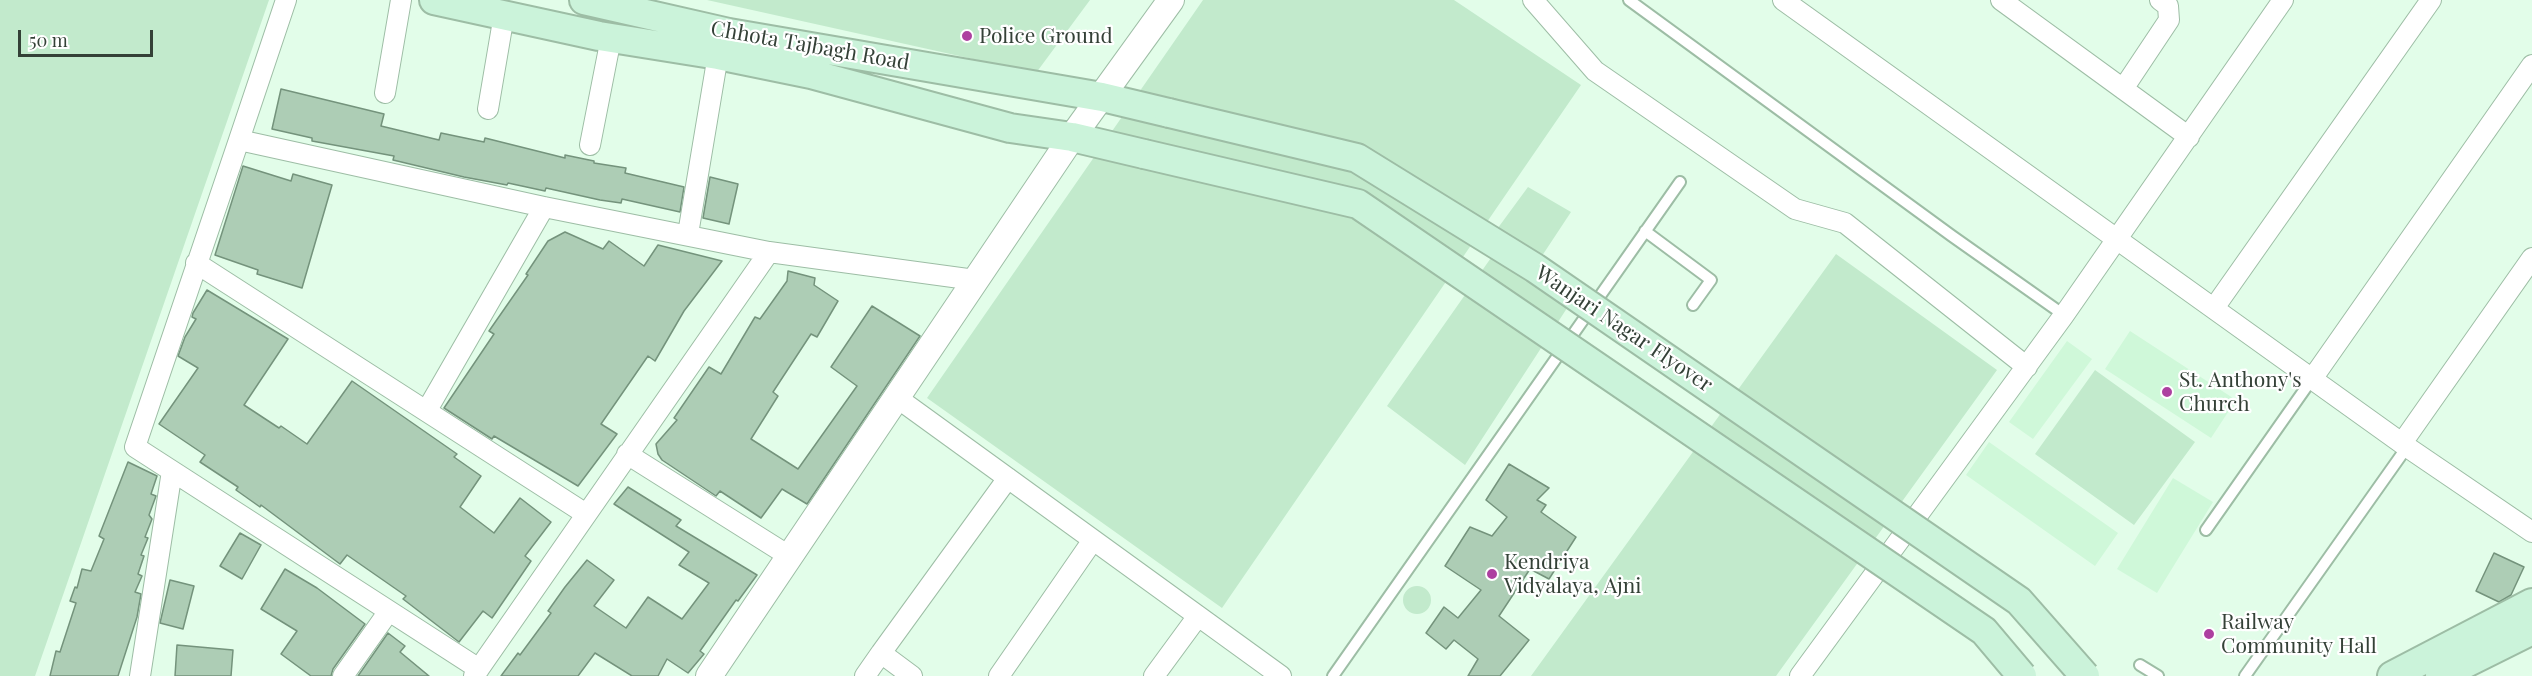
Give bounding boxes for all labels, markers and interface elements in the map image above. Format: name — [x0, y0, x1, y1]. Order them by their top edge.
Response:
street label: Chhota Tajbagh Road — [709, 16, 911, 76]
scale bar — [21, 18, 156, 56]
place label: Police Ground — [979, 23, 1113, 49]
text: 50 m — [29, 28, 68, 52]
marker: Police Ground — [960, 29, 974, 43]
street label: Wanjari Nagar Flyover — [1531, 260, 1717, 398]
place label: St. Anthony's Church — [2179, 367, 2302, 417]
marker: St. Anthony's Church — [2160, 385, 2174, 399]
place label: Kendriya Vidyalaya, Ajni — [1504, 549, 1641, 599]
marker: Kendriya Vidyalaya, Ajni — [1485, 567, 1499, 581]
place label: Railway Community Hall — [2221, 609, 2377, 659]
marker: Railway Community Hall — [2202, 627, 2216, 641]

